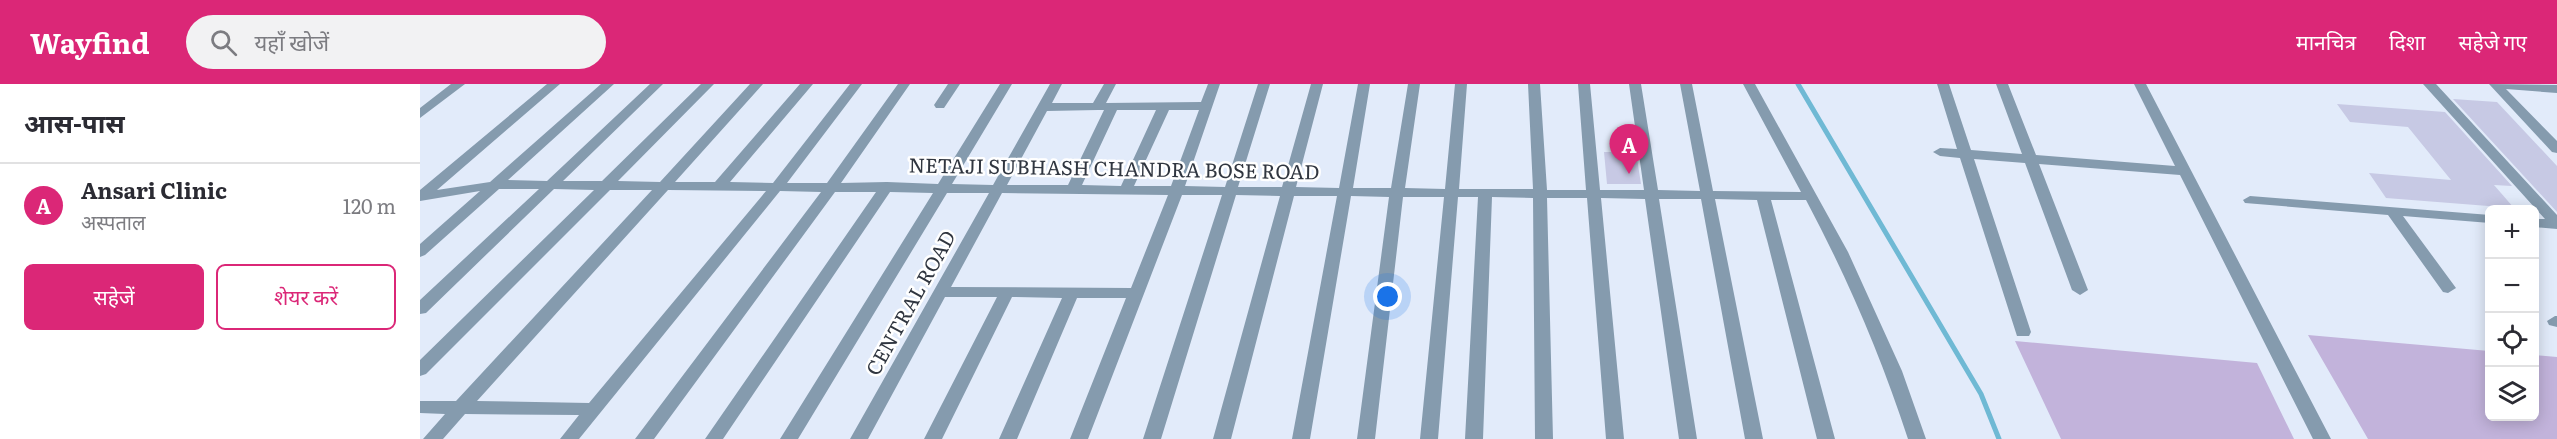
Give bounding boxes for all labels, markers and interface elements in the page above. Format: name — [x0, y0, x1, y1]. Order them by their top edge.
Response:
search box — [186, 15, 606, 69]
text: Wayfind — [30, 21, 150, 63]
text: यहाँ खोजें — [255, 25, 329, 58]
text: मानचित्र — [2296, 25, 2356, 56]
text: दिशा — [2389, 25, 2425, 56]
text: सहेजे गए — [2458, 25, 2527, 56]
icon: search — [207, 26, 240, 59]
text: आस-पास — [24, 102, 125, 141]
pin: A — [1610, 124, 1648, 174]
street label: NETAJI SUBHASH CHANDRA BOSE ROAD — [908, 148, 1320, 186]
text: Ansari Clinic — [81, 173, 227, 206]
text: A — [36, 190, 51, 220]
text: 120 m — [343, 190, 396, 220]
map controls — [2485, 205, 2539, 421]
button: + — [2485, 205, 2539, 259]
text: अस्पताल — [81, 206, 146, 236]
street label: CENTRAL ROAD — [857, 224, 962, 380]
button: − — [2485, 259, 2539, 313]
button: सहेजें — [24, 264, 204, 330]
button: शेयर करें — [216, 264, 396, 330]
your location — [1373, 282, 1402, 311]
button: locate — [2485, 313, 2539, 367]
button: layers — [2485, 367, 2539, 421]

